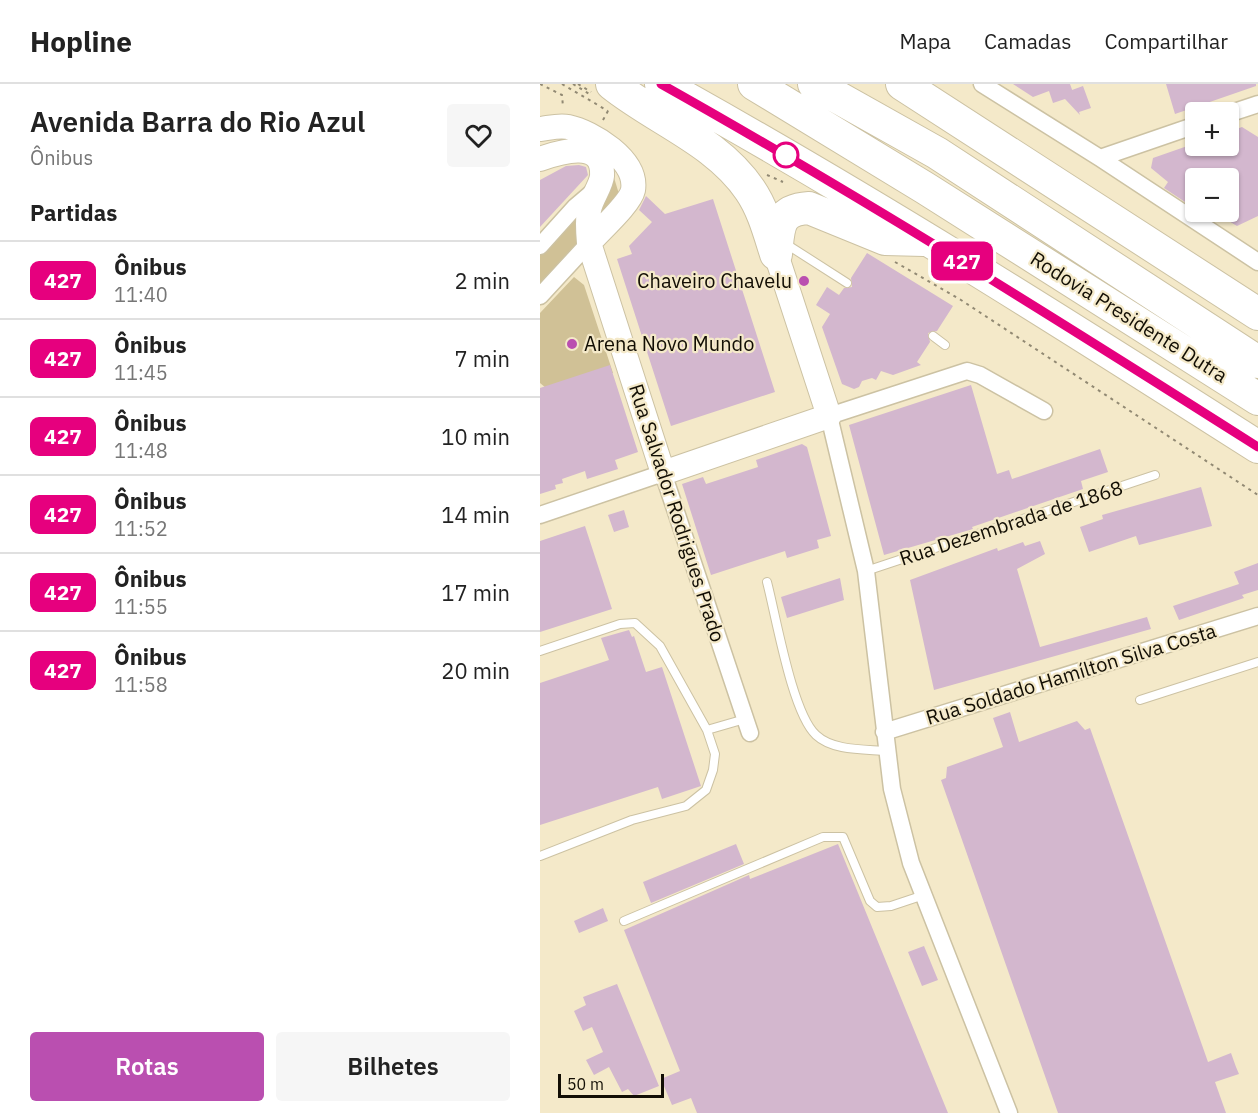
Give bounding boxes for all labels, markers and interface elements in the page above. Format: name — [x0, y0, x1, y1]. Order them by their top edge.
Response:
text: Hopline — [30, 23, 132, 60]
text: Mapa — [899, 27, 951, 55]
text: Camadas — [984, 27, 1071, 55]
text: Compartilhar — [1104, 27, 1228, 55]
map controls — [1185, 102, 1239, 222]
button: + — [1185, 102, 1239, 156]
text: Avenida Barra do Rio Azul — [30, 103, 365, 140]
button: heart — [447, 104, 510, 167]
unlabelled marker — [773, 142, 799, 168]
text: Ônibus — [30, 144, 93, 171]
button: − — [1185, 168, 1239, 222]
text: Partidas — [30, 198, 117, 227]
line badge: 427 — [928, 242, 996, 280]
street label: Rodovia Presidente Dutra — [1026, 245, 1233, 389]
text: 427 — [943, 247, 981, 275]
text: Ônibus — [114, 252, 187, 281]
text: 427 — [44, 266, 82, 294]
text: 2 min — [454, 266, 510, 295]
place label: Chaveiro Chavelu — [637, 267, 792, 294]
marker: Chaveiro Chavelu — [797, 274, 811, 288]
text: 11:40 — [114, 281, 168, 308]
text: Ônibus — [114, 330, 187, 359]
place label: Arena Novo Mundo — [584, 330, 754, 357]
marker: Arena Novo Mundo — [565, 337, 579, 351]
text: 427 — [44, 344, 82, 372]
text: 7 min — [454, 344, 510, 373]
text: 11:45 — [114, 359, 168, 386]
street label: Rua Salvador Rodrigues Prado — [623, 380, 732, 645]
text: Ônibus — [114, 408, 187, 437]
text: 427 — [44, 422, 82, 450]
text: 10 min — [441, 422, 510, 451]
text: 11:48 — [114, 437, 168, 464]
street label: Rua Dezembrada de 1868 — [896, 474, 1126, 571]
text: Ônibus — [114, 486, 187, 515]
text: 427 — [44, 500, 82, 528]
text: 14 min — [441, 500, 510, 529]
text: 11:52 — [114, 515, 168, 542]
text: Ônibus — [114, 564, 187, 593]
text: 427 — [44, 578, 82, 606]
text: 17 min — [441, 578, 510, 607]
text: 11:55 — [114, 593, 168, 620]
street label: Rua Soldado Hamílton Silva Costa — [922, 616, 1220, 731]
text: Ônibus — [114, 642, 187, 671]
text: 427 — [44, 656, 82, 684]
text: 20 min — [441, 656, 510, 685]
text: 11:58 — [114, 671, 168, 698]
button: Rotas — [30, 1032, 264, 1101]
button: Bilhetes — [276, 1032, 510, 1101]
scale bar — [558, 1071, 664, 1098]
text: 50 m — [567, 1074, 604, 1094]

